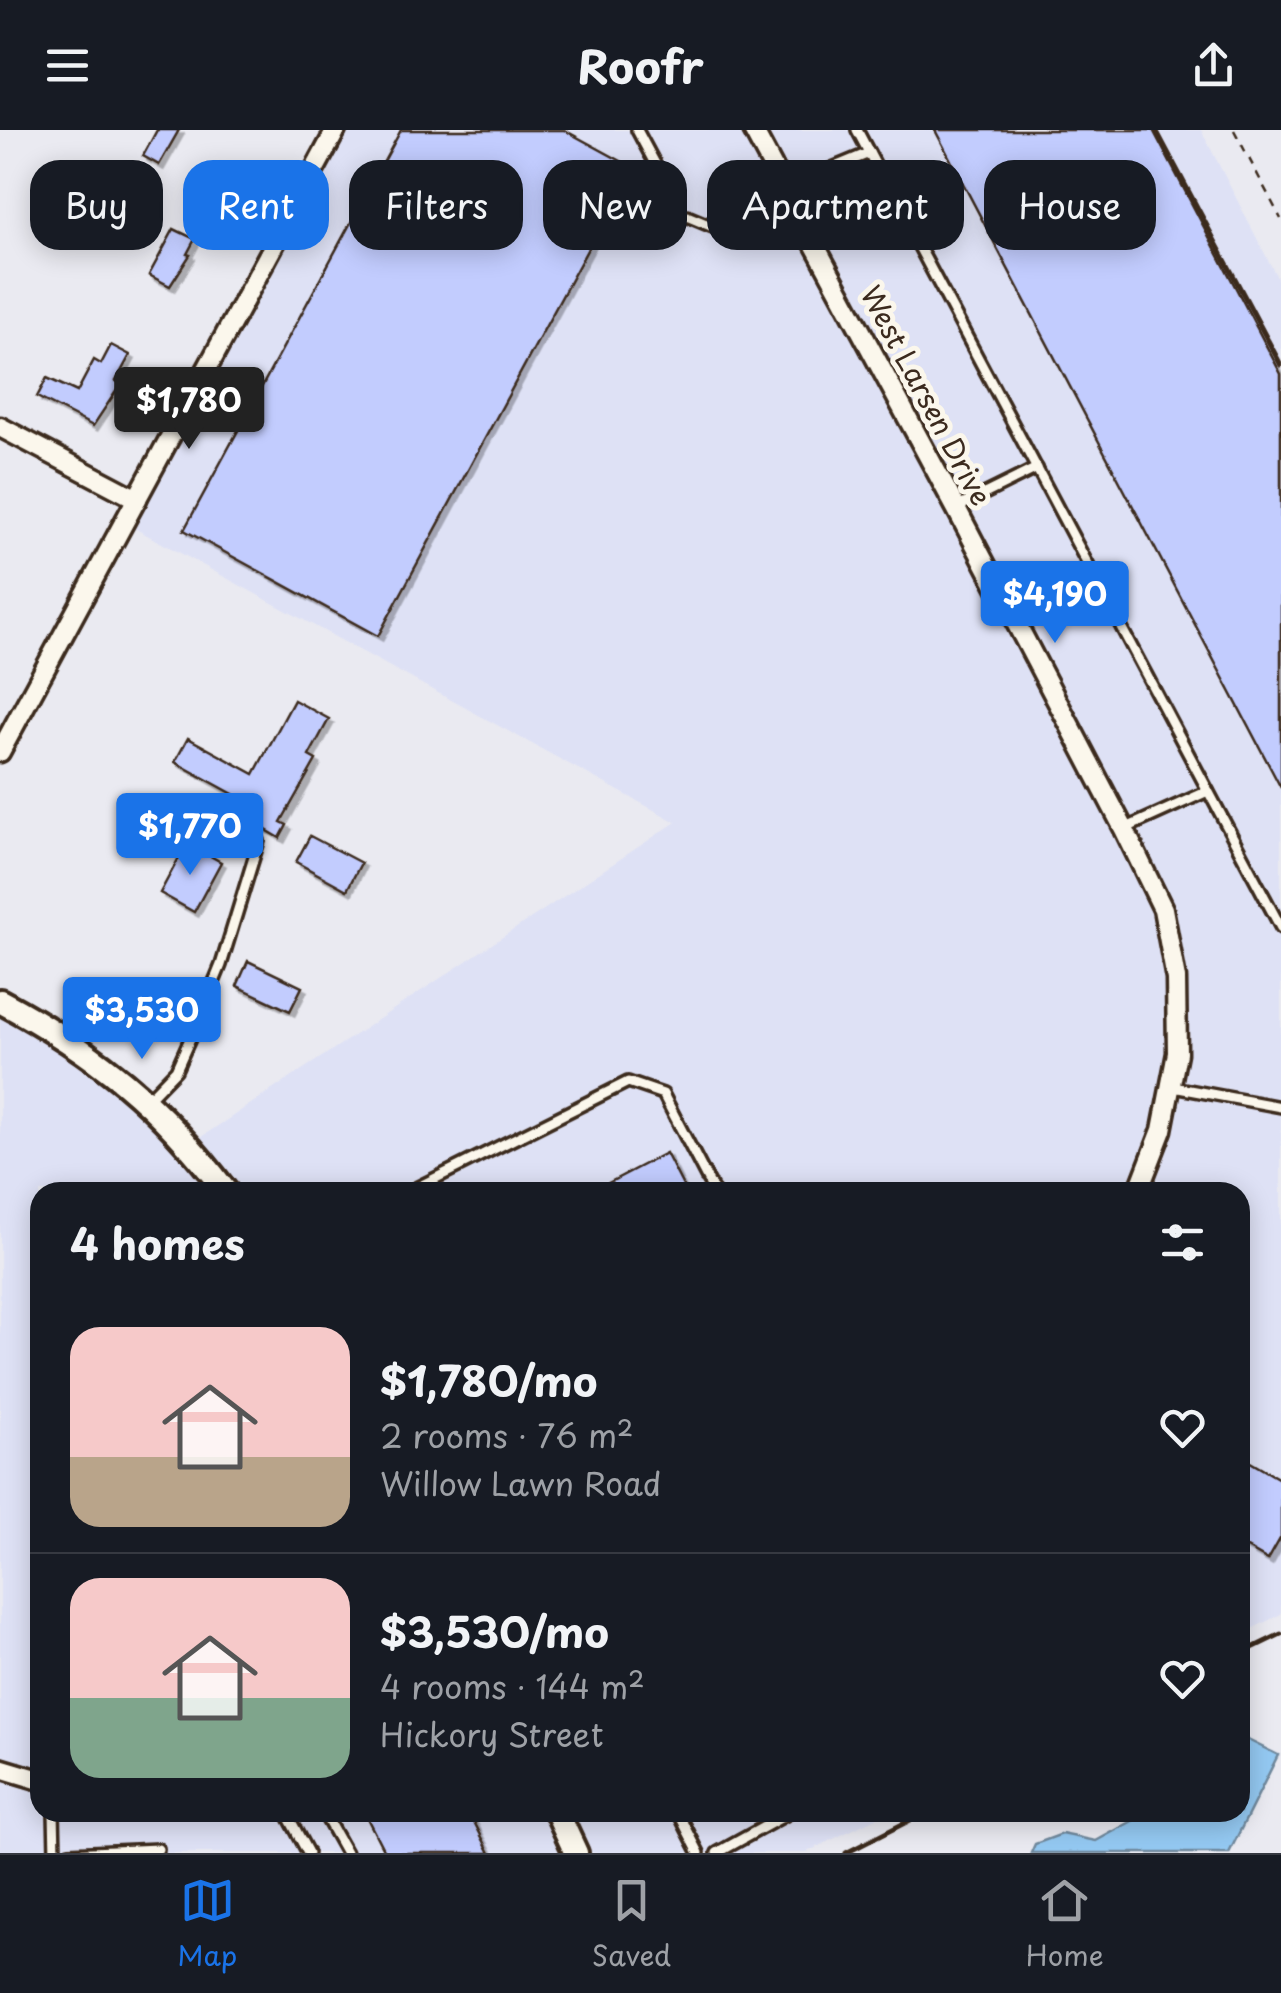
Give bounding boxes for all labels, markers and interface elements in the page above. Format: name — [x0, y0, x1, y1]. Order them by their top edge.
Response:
text: Roofr — [577, 31, 704, 99]
icon: menu — [40, 38, 95, 93]
icon: share — [1186, 38, 1241, 93]
chip: Buy — [30, 160, 163, 250]
chip: Rent — [183, 160, 329, 250]
chip: Filters — [349, 160, 523, 250]
chip: New — [543, 160, 687, 250]
chip: Apartment — [707, 160, 964, 250]
chip: House — [984, 160, 1156, 250]
street label: West Larsen Drive — [851, 277, 1003, 513]
pin: $1,780 — [108, 367, 270, 452]
text: $1,780 — [136, 375, 242, 423]
pin: $4,190 — [974, 561, 1136, 646]
text: $4,190 — [1003, 569, 1107, 617]
pin: $1,770 — [109, 793, 271, 878]
text: $1,770 — [138, 801, 242, 849]
pin: $3,530 — [61, 977, 223, 1062]
text: $3,530 — [85, 985, 199, 1033]
text: 4 homes — [70, 1211, 245, 1274]
icon: filters — [1155, 1215, 1210, 1270]
text: $1,780/mo — [380, 1348, 597, 1411]
icon: home — [150, 1367, 270, 1487]
icon: heart — [1155, 1400, 1210, 1455]
text: 2 rooms · 76 m² — [380, 1411, 634, 1459]
text: Willow Lawn Road — [380, 1459, 661, 1507]
text: $3,530/mo — [380, 1599, 609, 1662]
icon: home — [150, 1618, 270, 1738]
icon: heart — [1155, 1651, 1210, 1706]
text: 4 rooms · 144 m² — [380, 1662, 645, 1710]
text: Hickory Street — [380, 1710, 604, 1758]
tab: Map — [177, 1873, 237, 1976]
tab: Saved — [592, 1873, 671, 1976]
tab: Home — [1026, 1873, 1104, 1976]

